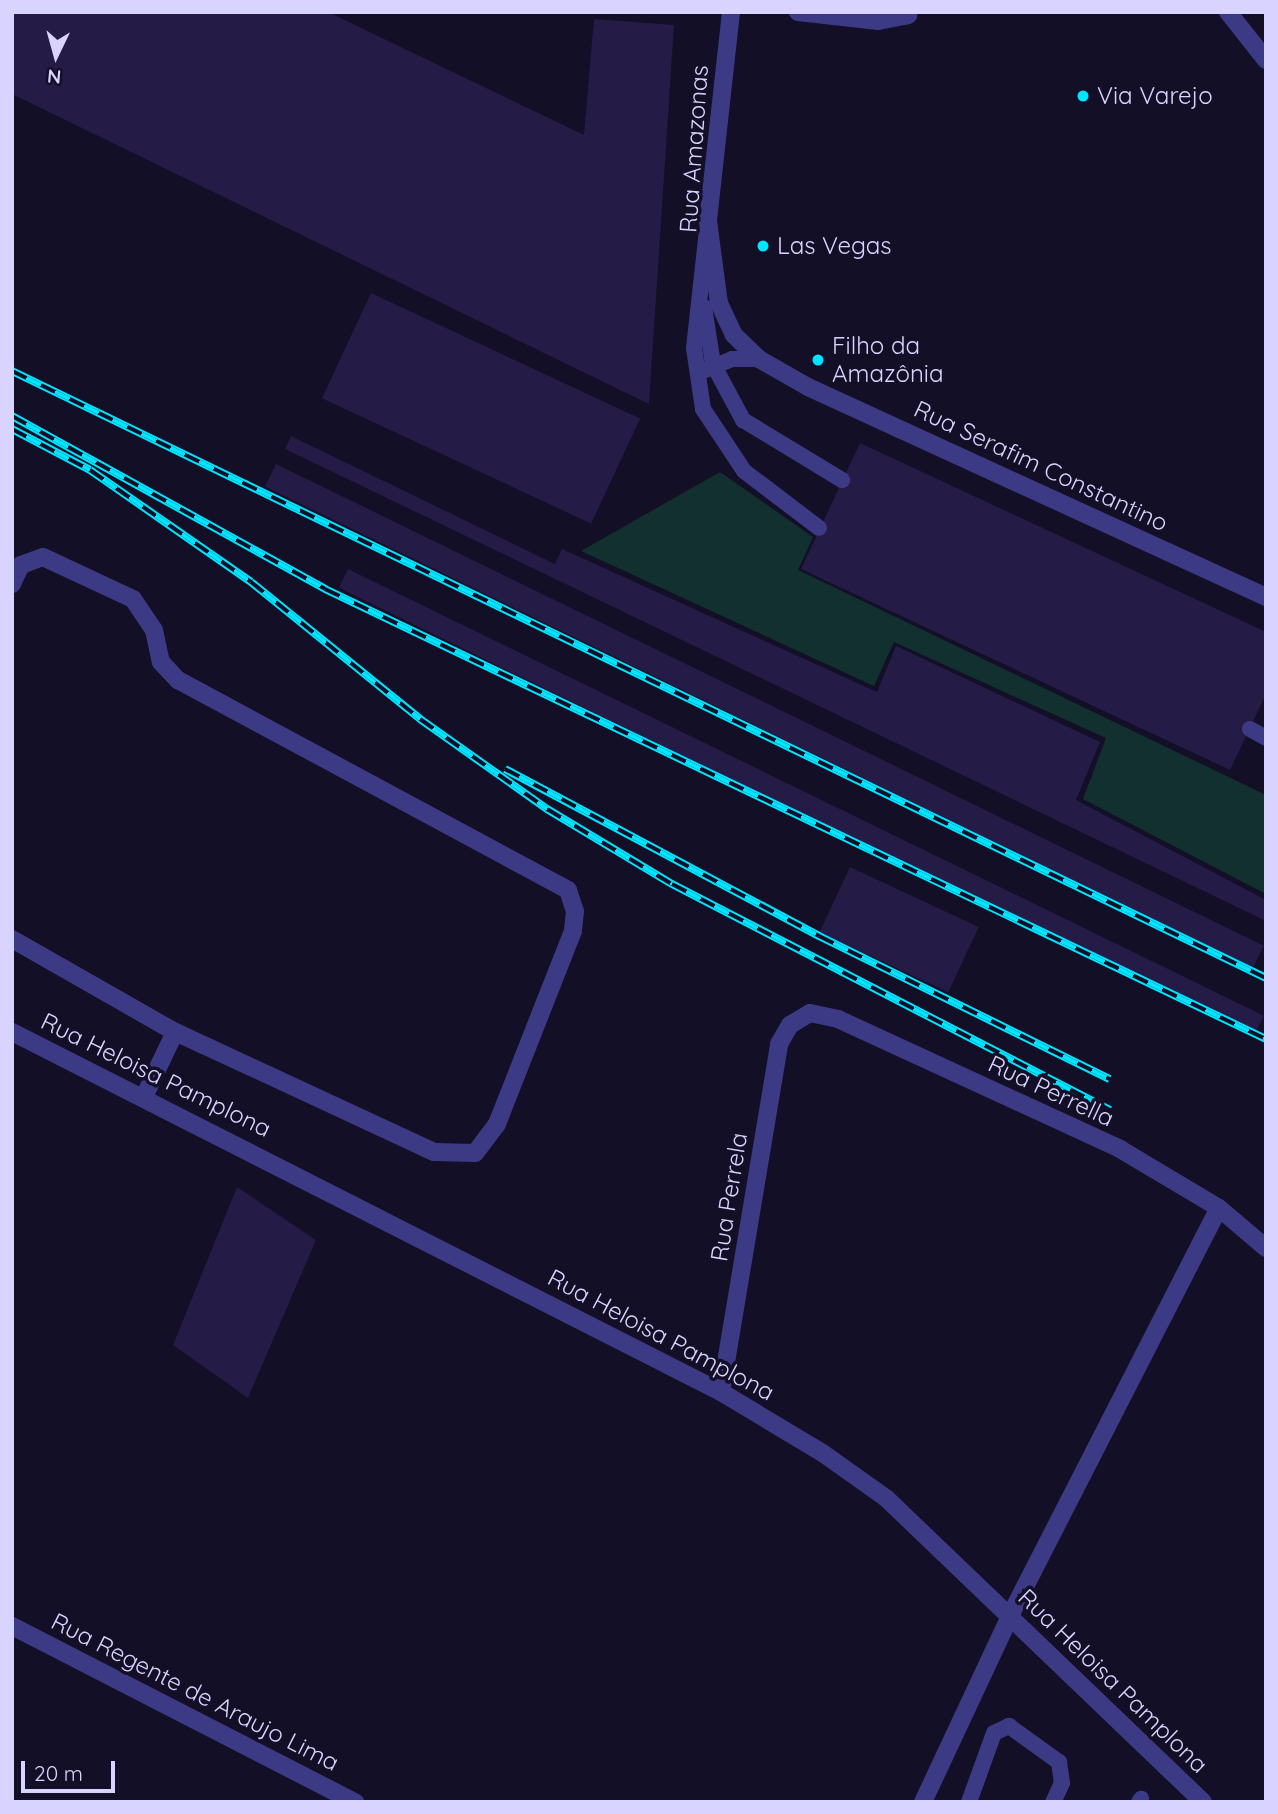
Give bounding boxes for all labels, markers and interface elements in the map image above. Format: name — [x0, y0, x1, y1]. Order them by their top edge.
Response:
north arrow — [21, 21, 91, 91]
text: N — [46, 64, 62, 89]
street label: Rua Amazonas — [674, 64, 714, 234]
place label: Via Varejo — [1097, 82, 1213, 110]
marker: Via Varejo — [1075, 88, 1091, 104]
place label: Las Vegas — [777, 232, 892, 260]
marker: Las Vegas — [755, 238, 771, 254]
place label: Filho da Amazônia — [832, 332, 944, 388]
marker: Filho da Amazônia — [810, 352, 826, 368]
street label: Rua Serafim Constantino — [909, 394, 1173, 538]
street label: Rua Heloisa Pamplona — [36, 1007, 276, 1143]
street label: Rua Perrella — [984, 1049, 1118, 1133]
street label: Rua Perrela — [705, 1131, 753, 1263]
street label: Rua Heloisa Pamplona — [543, 1263, 779, 1407]
street label: Rua Heloisa Pamplona — [1012, 1583, 1214, 1779]
street label: Rua Regente de Araujo Lima — [46, 1607, 344, 1777]
scale bar — [24, 1748, 119, 1792]
text: 20 m — [34, 1760, 83, 1786]

